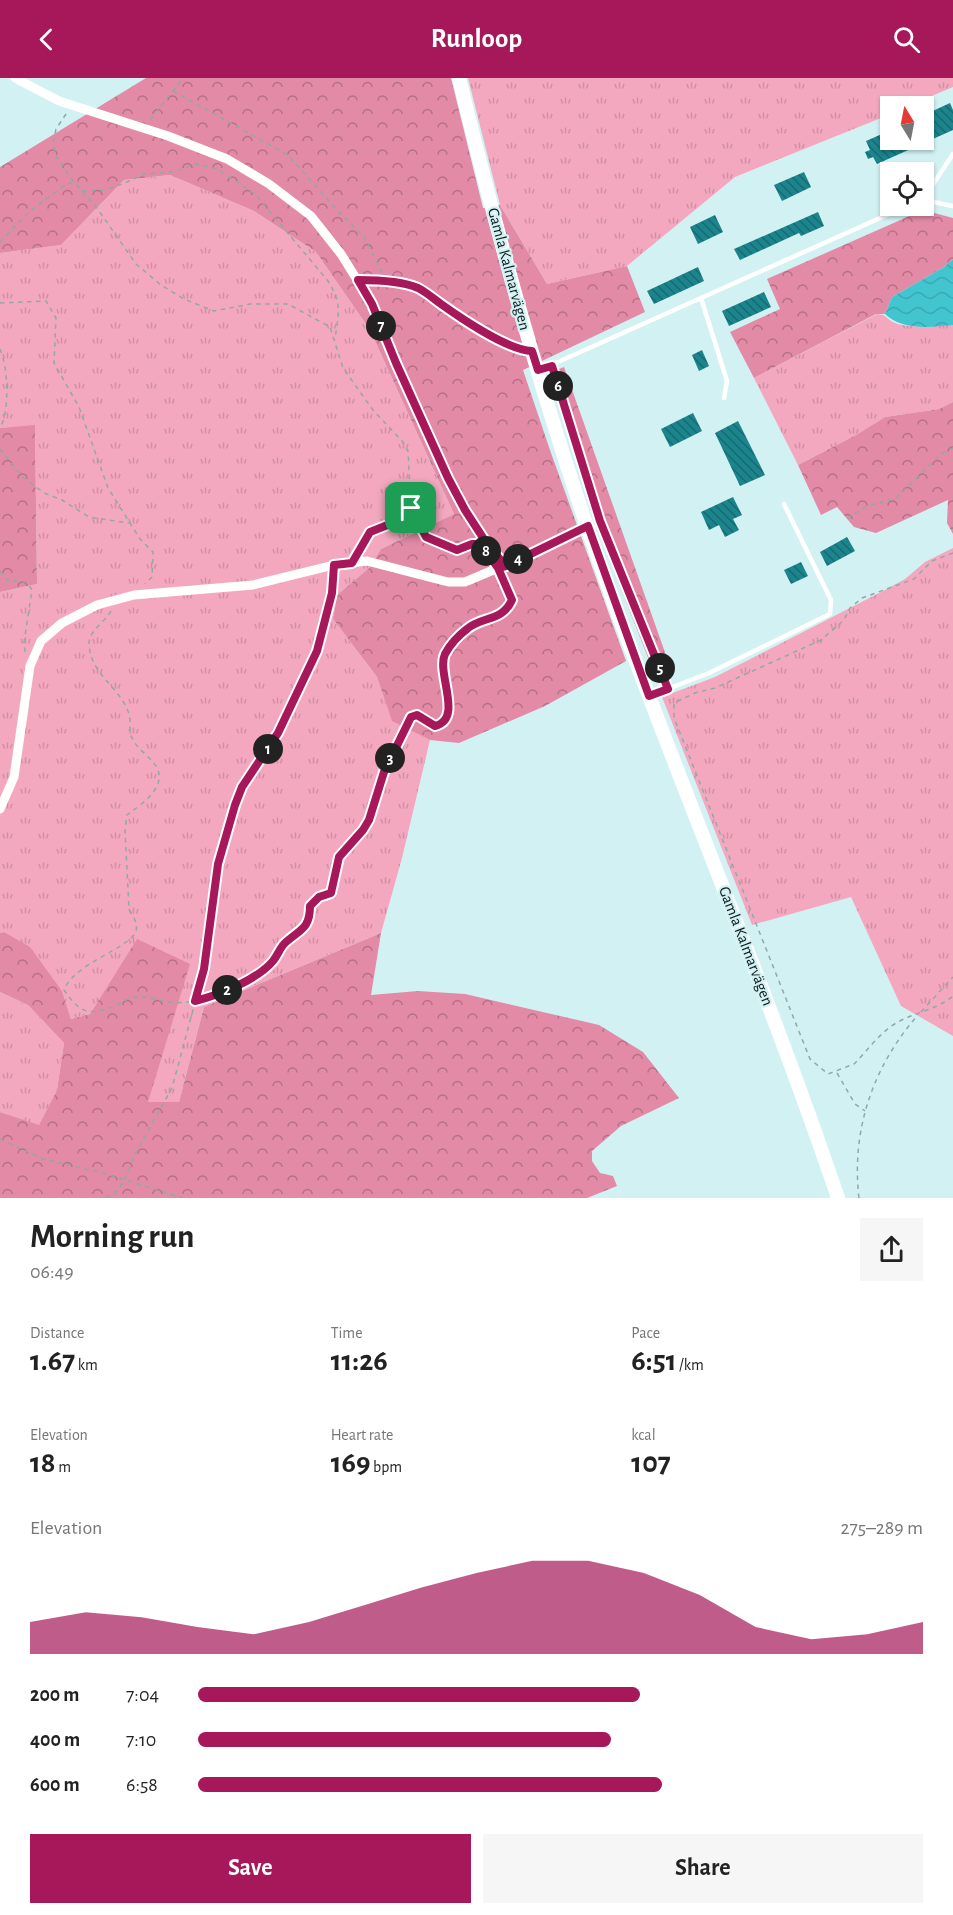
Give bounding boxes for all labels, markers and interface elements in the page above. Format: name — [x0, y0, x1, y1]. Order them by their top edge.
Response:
icon: back — [30, 23, 63, 56]
icon: search — [890, 23, 923, 56]
text: Runloop — [431, 25, 522, 52]
north arrow — [880, 96, 934, 150]
map controls — [880, 96, 934, 216]
button: locate — [880, 162, 934, 216]
street label: Gamla Kalmarvägen — [485, 206, 533, 332]
pin: 7 — [366, 311, 396, 341]
text: 7 — [378, 318, 384, 334]
pin: 6 — [543, 371, 573, 401]
text: 6 — [554, 378, 562, 394]
pin — [385, 482, 436, 533]
icon: arrive — [394, 491, 427, 524]
pin: 8 — [471, 536, 501, 566]
text: 8 — [482, 543, 490, 559]
pin: 4 — [503, 544, 533, 574]
text: 4 — [514, 551, 522, 567]
pin: 5 — [645, 653, 675, 683]
text: 5 — [657, 660, 663, 676]
pin: 1 — [253, 734, 283, 764]
text: 1 — [265, 741, 271, 757]
pin: 3 — [375, 743, 405, 773]
text: 3 — [387, 750, 393, 766]
street label: Gamla Kalmarvägen — [716, 884, 776, 1008]
pin: 2 — [212, 975, 242, 1005]
text: 2 — [223, 982, 231, 998]
button: share — [860, 1218, 923, 1281]
text: Morning run — [30, 1221, 194, 1254]
text: 06:49 — [30, 1262, 74, 1282]
text: Distance — [30, 1325, 84, 1341]
text: Time — [331, 1325, 363, 1341]
text: Pace — [631, 1325, 660, 1341]
text: 1.67 — [30, 1346, 75, 1376]
text: 11:26 — [331, 1346, 388, 1376]
text: 6:51 — [631, 1346, 676, 1376]
text: km — [75, 1357, 98, 1373]
text: /km — [676, 1357, 704, 1373]
text: Elevation — [30, 1427, 88, 1443]
text: Heart rate — [331, 1427, 393, 1443]
text: kcal — [631, 1427, 656, 1443]
text: 18 — [30, 1448, 56, 1478]
text: 169 — [331, 1448, 370, 1478]
text: 107 — [631, 1448, 671, 1478]
text: m — [56, 1459, 71, 1475]
text: bpm — [370, 1459, 402, 1475]
text: Elevation — [30, 1518, 102, 1538]
text: 275–289 m — [840, 1518, 923, 1538]
text: 200 m — [30, 1685, 79, 1705]
text: 7:04 — [126, 1685, 159, 1705]
text: 400 m — [30, 1730, 80, 1750]
text: 7:10 — [126, 1730, 156, 1750]
text: 600 m — [30, 1775, 80, 1795]
text: 6:58 — [126, 1775, 158, 1795]
button: Save — [30, 1834, 471, 1903]
button: Share — [483, 1834, 923, 1903]

